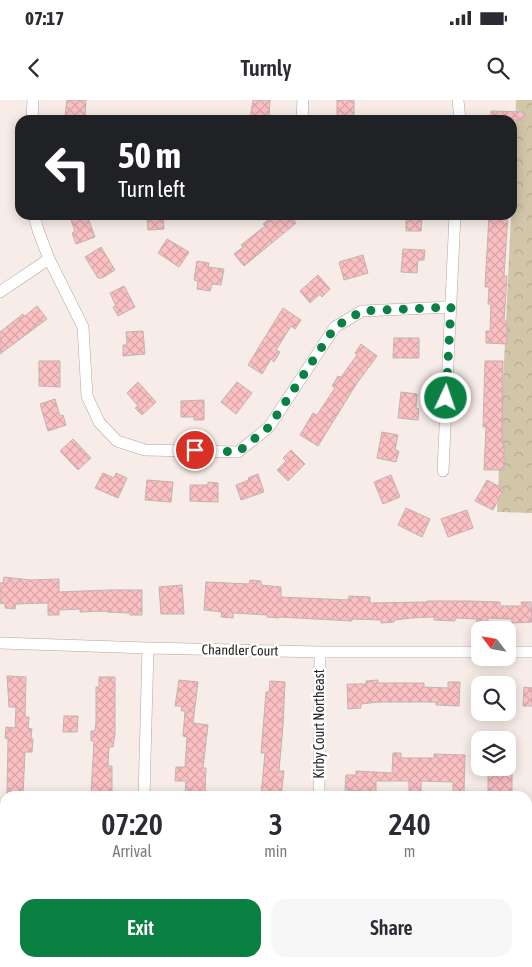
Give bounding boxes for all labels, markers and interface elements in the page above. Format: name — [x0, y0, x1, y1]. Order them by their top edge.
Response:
text: 07:17 — [25, 7, 64, 29]
icon: back — [20, 54, 48, 82]
icon: search — [484, 54, 512, 82]
text: Turnly — [240, 55, 292, 81]
icon: left — [35, 135, 100, 200]
text: 50 m — [118, 135, 181, 175]
text: Turn left — [118, 176, 185, 202]
position arrow — [419, 371, 471, 423]
pin — [174, 429, 216, 471]
icon: arrive — [181, 436, 209, 464]
north arrow — [471, 621, 516, 666]
map controls — [471, 621, 516, 776]
street label: Chandler Court — [202, 641, 278, 659]
street label: Kirby Court Northeast — [311, 669, 327, 779]
button: search — [471, 676, 516, 721]
button: layers — [471, 731, 516, 776]
text: 07:20 — [101, 807, 163, 841]
text: 3 — [269, 807, 283, 841]
text: 240 — [388, 807, 431, 841]
text: Arrival — [113, 842, 152, 860]
text: min — [264, 842, 287, 860]
text: m — [404, 842, 415, 860]
button: Exit — [20, 899, 261, 957]
button: Share — [271, 899, 512, 957]

